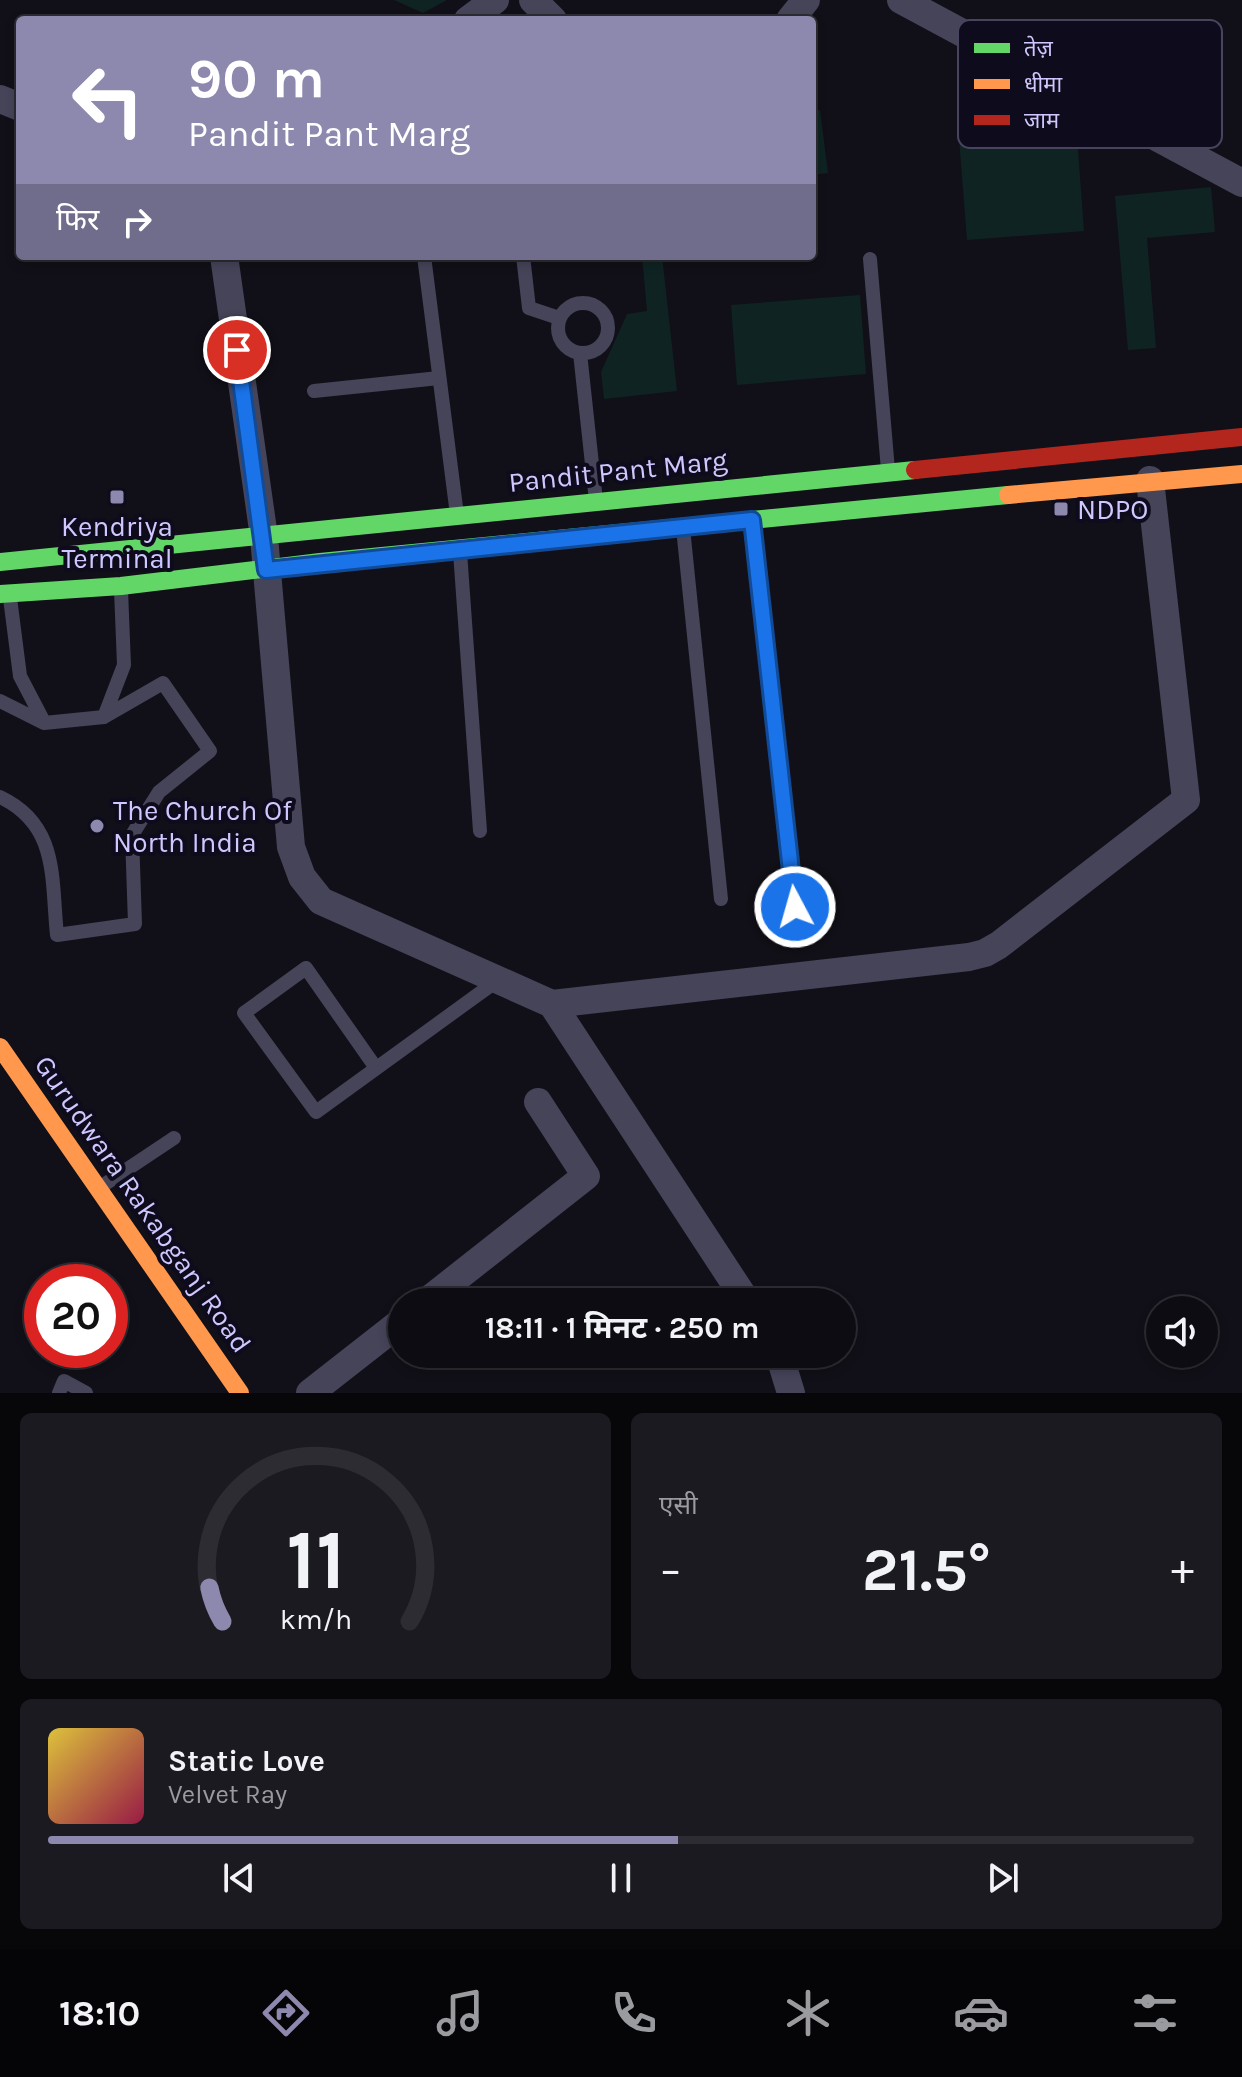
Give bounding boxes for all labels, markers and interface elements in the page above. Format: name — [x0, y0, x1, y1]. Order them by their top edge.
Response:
legend — [958, 20, 1222, 148]
text: तेज़ — [1024, 35, 1054, 62]
text: 90 m — [188, 46, 325, 111]
icon: left — [56, 48, 160, 152]
text: धीमा — [1024, 72, 1062, 98]
text: जाम — [1024, 108, 1060, 134]
text: Pandit Pant Marg — [188, 113, 470, 155]
icon: right — [115, 200, 159, 244]
text: फिर — [56, 202, 99, 238]
pin — [203, 316, 271, 384]
icon: arrive — [215, 328, 259, 372]
street label: Pandit Pant Marg — [507, 443, 729, 499]
marker: Kendriya Terminal — [108, 488, 126, 506]
place label: NDPO — [1077, 493, 1148, 526]
marker: NDPO — [1052, 500, 1070, 518]
place label: Kendriya Terminal — [61, 510, 173, 575]
place label: The Church Of North India — [113, 794, 292, 859]
marker: The Church Of North India — [88, 817, 106, 835]
position arrow — [753, 865, 837, 949]
street label: Gurudwara Rakabganj Road — [28, 1049, 258, 1359]
speed limit sign: 20 — [24, 1264, 128, 1368]
map controls — [1146, 1296, 1218, 1368]
button: sound — [1146, 1296, 1218, 1368]
text: 18:11 · 1 मिनट · 250 m — [485, 1310, 759, 1346]
text: एसी — [659, 1490, 698, 1521]
text: 11 — [286, 1512, 345, 1609]
text: 21.5° — [862, 1535, 991, 1605]
text: − — [659, 1544, 682, 1595]
text: + — [1171, 1544, 1194, 1595]
text: km/h — [279, 1603, 352, 1636]
text: Static Love — [168, 1743, 325, 1779]
text: Velvet Ray — [168, 1779, 287, 1810]
icon: previous — [217, 1856, 261, 1900]
icon: pause — [599, 1856, 643, 1900]
icon: next — [981, 1856, 1025, 1900]
icon: directions — [258, 1985, 314, 2041]
icon: music — [432, 1985, 488, 2041]
icon: phone — [606, 1985, 662, 2041]
icon: climate — [780, 1985, 836, 2041]
icon: car — [953, 1985, 1009, 2041]
icon: filters — [1127, 1985, 1183, 2041]
text: 18:10 — [59, 1992, 140, 2034]

